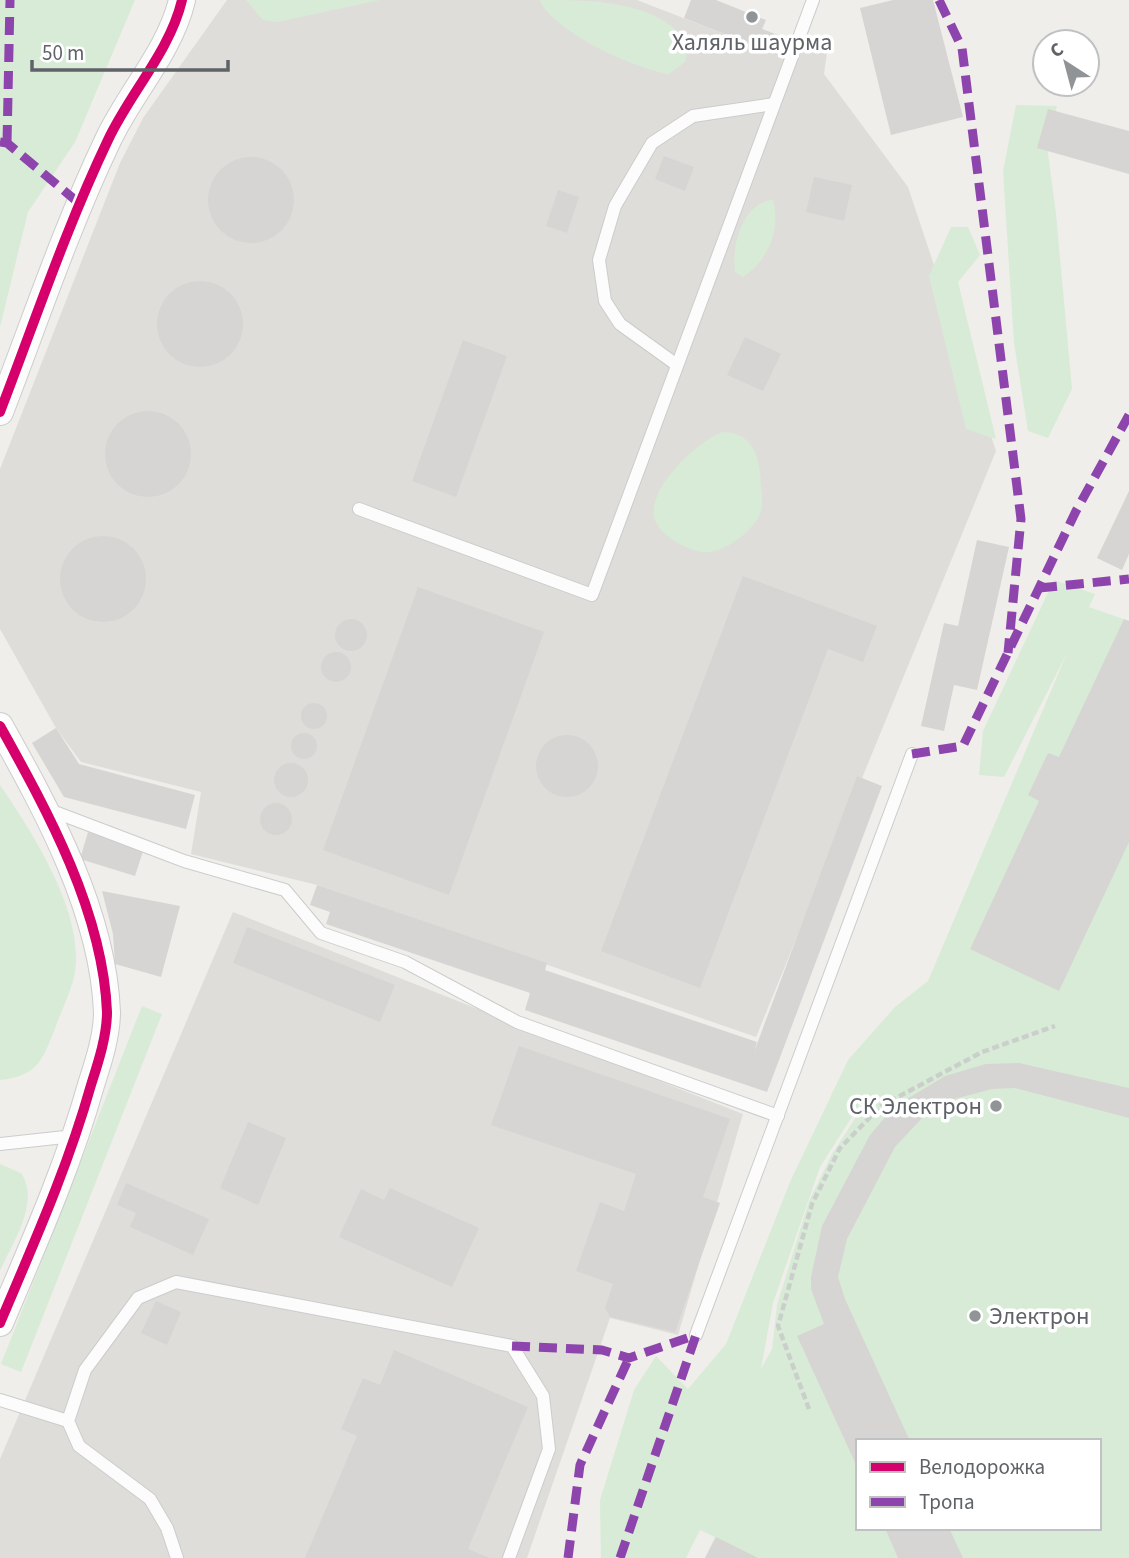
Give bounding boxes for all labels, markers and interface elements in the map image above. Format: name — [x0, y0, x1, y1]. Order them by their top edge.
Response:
marker: Халяль шаурма — [744, 9, 760, 25]
place label: Халяль шаурма — [672, 25, 832, 60]
scale bar — [32, 28, 228, 72]
north arrow — [1031, 28, 1101, 98]
text: С — [1044, 36, 1069, 65]
text: 50 m — [42, 38, 84, 68]
place label: СК Электрон — [849, 1089, 982, 1124]
marker: СК Электрон — [988, 1098, 1004, 1114]
place label: Электрон — [989, 1299, 1090, 1334]
marker: Электрон — [967, 1308, 983, 1324]
legend — [856, 1439, 1101, 1530]
text: Велодорожка — [919, 1452, 1045, 1482]
text: Тропа — [919, 1487, 975, 1517]

